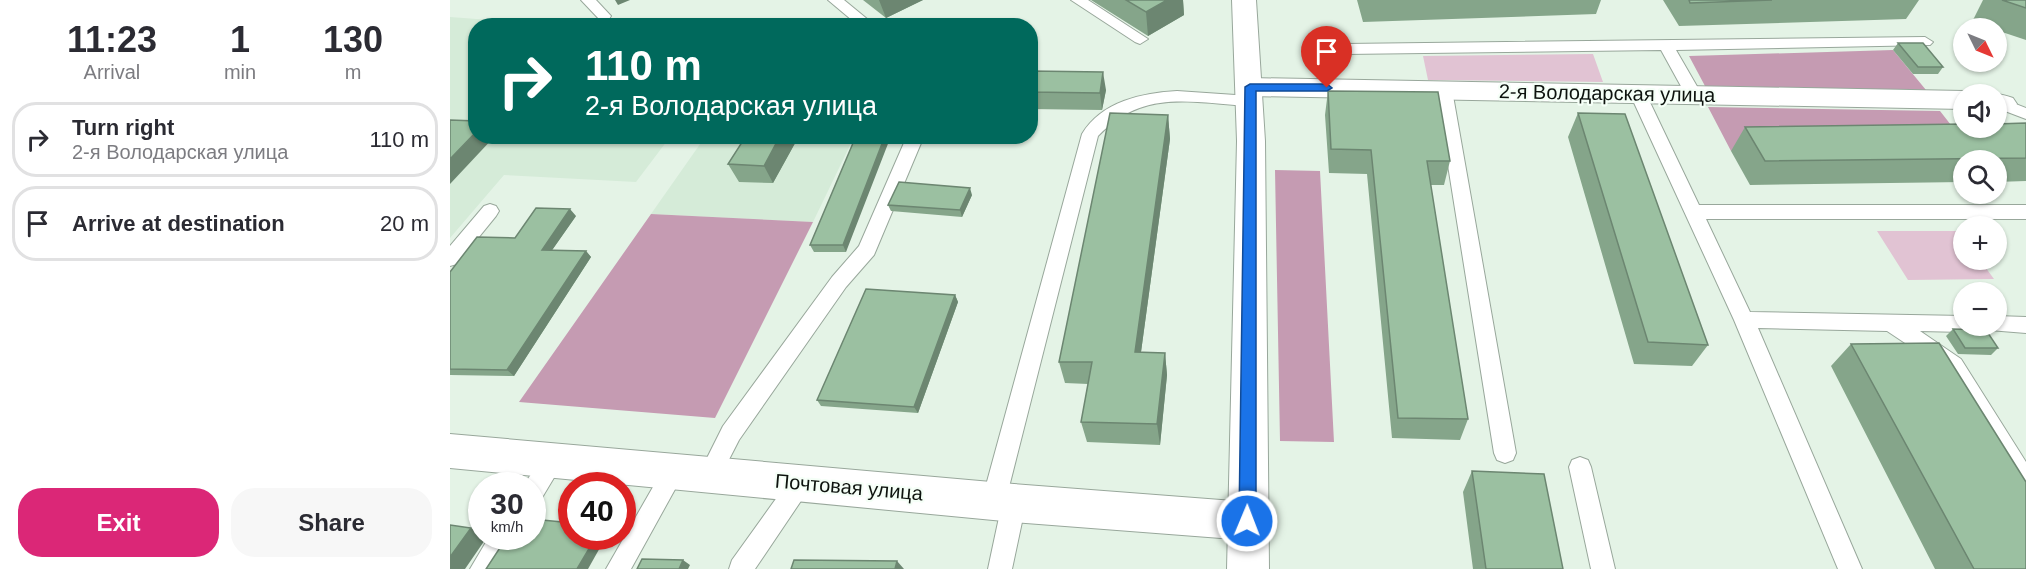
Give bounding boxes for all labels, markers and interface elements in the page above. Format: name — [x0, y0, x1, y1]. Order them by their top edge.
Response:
north arrow — [1953, 18, 2007, 72]
map controls — [1953, 18, 2007, 336]
text: 11:23 — [67, 19, 157, 60]
text: 1 — [230, 19, 250, 60]
text: 130 — [323, 19, 383, 60]
pin — [1301, 26, 1352, 88]
icon: arrive — [1310, 35, 1343, 68]
icon: right — [486, 42, 564, 120]
text: 110 m — [585, 42, 702, 89]
text: Arrival — [84, 61, 140, 83]
text: min — [224, 61, 256, 83]
text: m — [345, 61, 361, 83]
street label: 2-я Володарская улица — [1499, 80, 1716, 106]
button: sound — [1953, 84, 2007, 138]
text: 2-я Володарская улица — [585, 91, 877, 121]
text: Turn right — [72, 115, 174, 140]
icon: right — [21, 123, 54, 156]
text: 110 m — [369, 127, 429, 152]
text: 2-я Володарская улица — [72, 141, 288, 163]
button: search — [1953, 150, 2007, 204]
icon: arrive — [21, 207, 54, 240]
text: Arrive at destination — [72, 211, 285, 236]
text: 20 m — [380, 211, 429, 236]
button: + — [1953, 216, 2007, 270]
button: − — [1953, 282, 2007, 336]
street label: Почтовая улица — [774, 470, 925, 505]
speed limit sign: 40 — [558, 472, 636, 550]
text: 30 — [490, 487, 524, 520]
button: Exit — [18, 488, 219, 557]
button: Share — [231, 488, 432, 557]
position arrow — [1215, 489, 1279, 553]
text: km/h — [491, 518, 523, 535]

